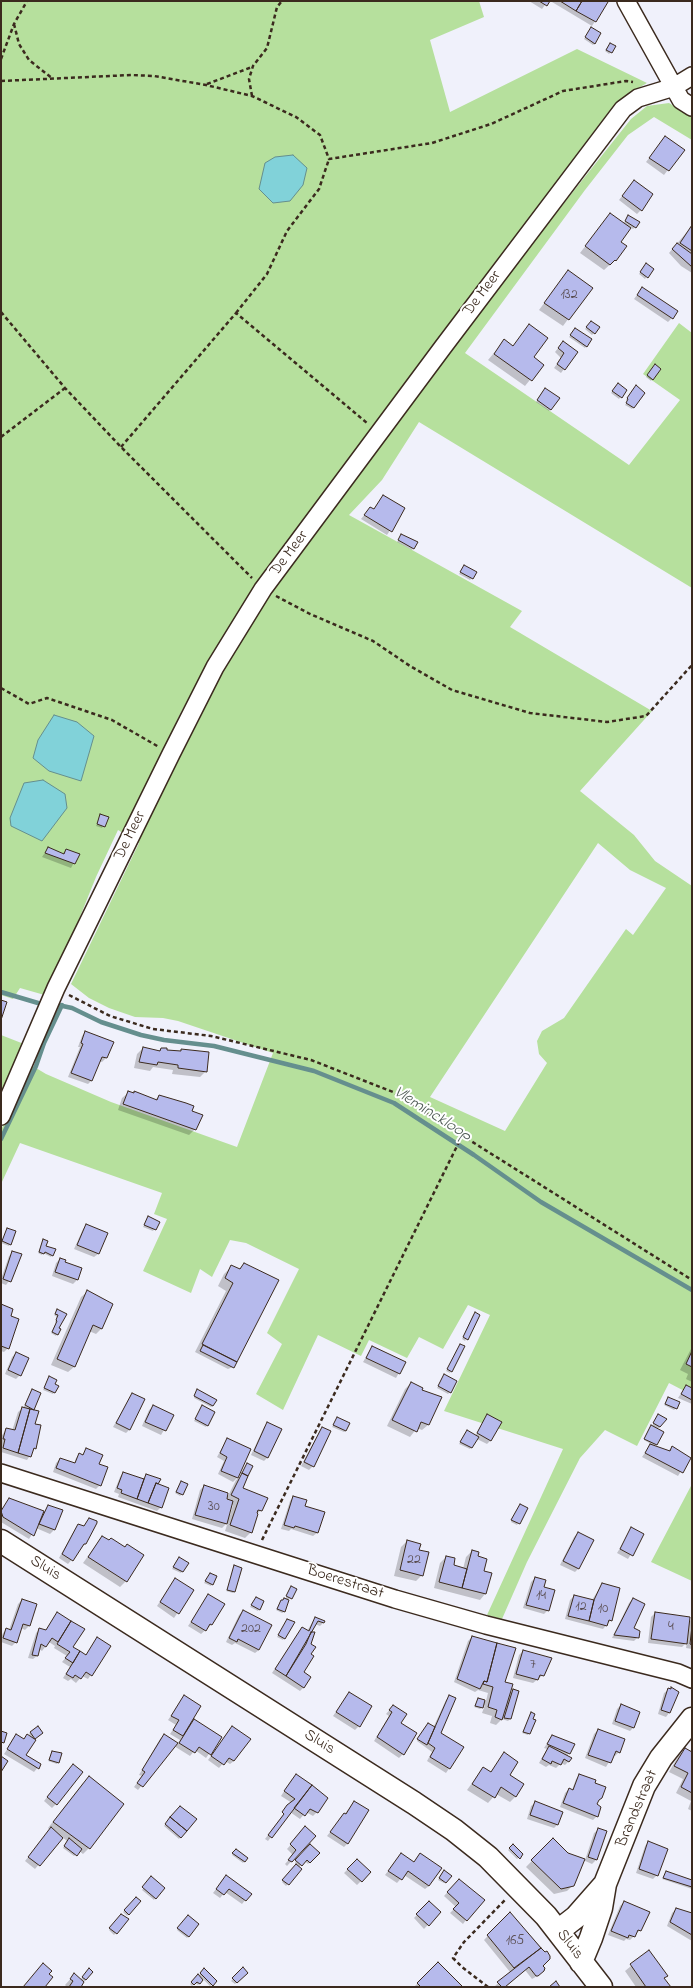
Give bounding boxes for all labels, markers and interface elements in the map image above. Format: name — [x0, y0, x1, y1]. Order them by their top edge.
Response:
street label: De Meer — [460, 267, 506, 321]
house number: 132 — [560, 288, 578, 304]
street label: De Meer — [267, 527, 313, 581]
street label: De Meer — [111, 808, 151, 864]
water label: Vleminckloop — [389, 1083, 475, 1147]
house number: 30 — [208, 1500, 220, 1516]
street label: Sluis — [26, 1552, 64, 1586]
house number: 22 — [407, 1553, 421, 1569]
street label: Boerestraat — [304, 1562, 386, 1604]
house number: 14 — [536, 1589, 546, 1605]
house number: 12 — [575, 1600, 587, 1616]
house number: 10 — [598, 1602, 608, 1618]
house number: 4 — [668, 1620, 674, 1636]
house number: 202 — [241, 1622, 261, 1638]
house number: 7 — [530, 1658, 536, 1674]
street label: Sluis — [300, 1726, 338, 1760]
street label: Brandstraat — [613, 1767, 663, 1851]
street label: Sluis — [551, 1926, 587, 1964]
house number: 165 — [506, 1934, 524, 1950]

